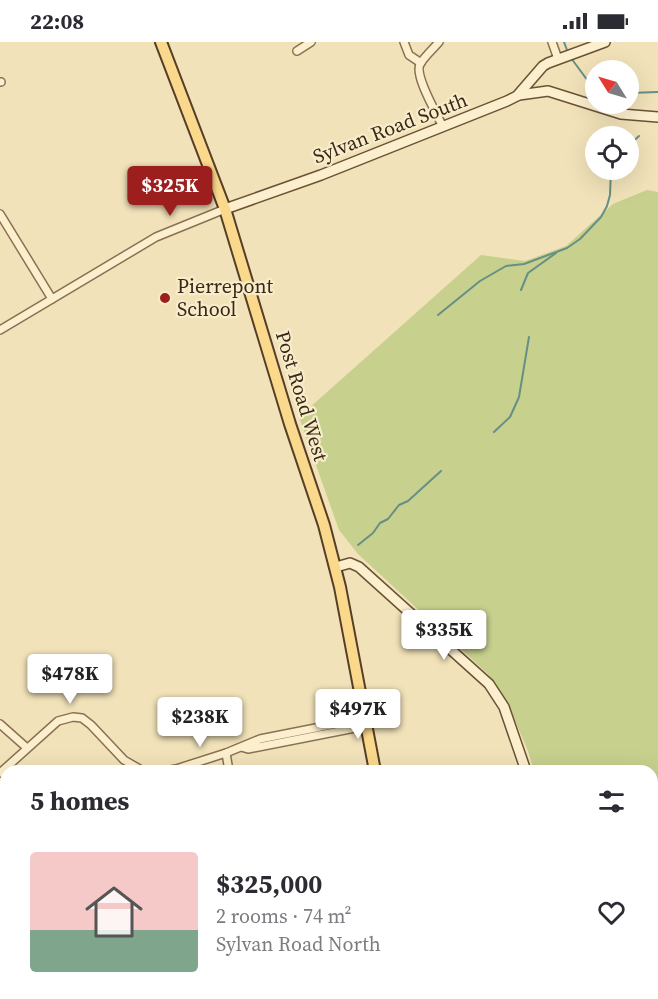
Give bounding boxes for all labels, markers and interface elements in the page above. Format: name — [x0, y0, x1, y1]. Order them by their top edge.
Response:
text: 22:08 — [30, 6, 84, 36]
north arrow — [585, 60, 639, 114]
map controls — [585, 60, 639, 180]
street label: Sylvan Road South — [309, 86, 471, 170]
button: locate — [585, 126, 639, 180]
pin: $325K — [128, 166, 212, 217]
text: $325K — [141, 171, 199, 199]
place label: Pierrepont School — [177, 272, 274, 323]
marker: Pierrepont School — [158, 291, 172, 305]
street label: Post Road West — [269, 327, 335, 465]
pin: $335K — [402, 610, 486, 661]
text: $335K — [415, 615, 473, 643]
pin: $478K — [28, 654, 112, 705]
text: $478K — [41, 659, 99, 687]
pin: $497K — [316, 689, 400, 740]
text: $497K — [329, 694, 387, 722]
pin: $238K — [158, 697, 242, 748]
text: $238K — [171, 702, 229, 730]
text: 5 homes — [30, 783, 129, 819]
icon: filters — [595, 785, 628, 818]
text: $325,000 — [216, 866, 322, 902]
icon: home — [78, 876, 150, 948]
icon: heart — [595, 896, 628, 929]
text: 2 rooms · 74 m² — [216, 902, 352, 930]
text: Sylvan Road North — [216, 930, 381, 958]

